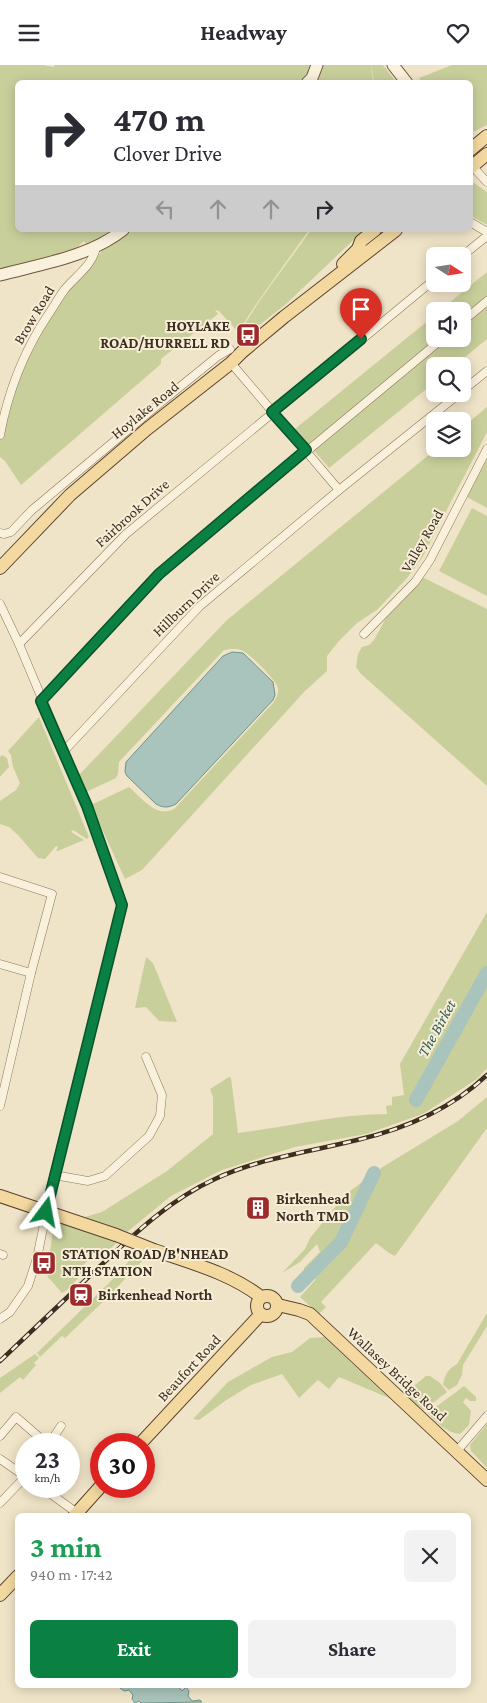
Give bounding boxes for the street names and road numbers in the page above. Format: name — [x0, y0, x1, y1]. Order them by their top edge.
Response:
street label: Brow Road — [10, 283, 58, 347]
street label: Hoylake Road — [108, 378, 183, 443]
street label: Fairbrook Drive — [92, 476, 172, 550]
street label: Valley Road — [398, 507, 447, 576]
street label: Hillburn Drive — [149, 568, 223, 640]
street label: Wallasey Bridge Road — [344, 1324, 450, 1425]
street label: Beaufort Road — [154, 1331, 224, 1405]

